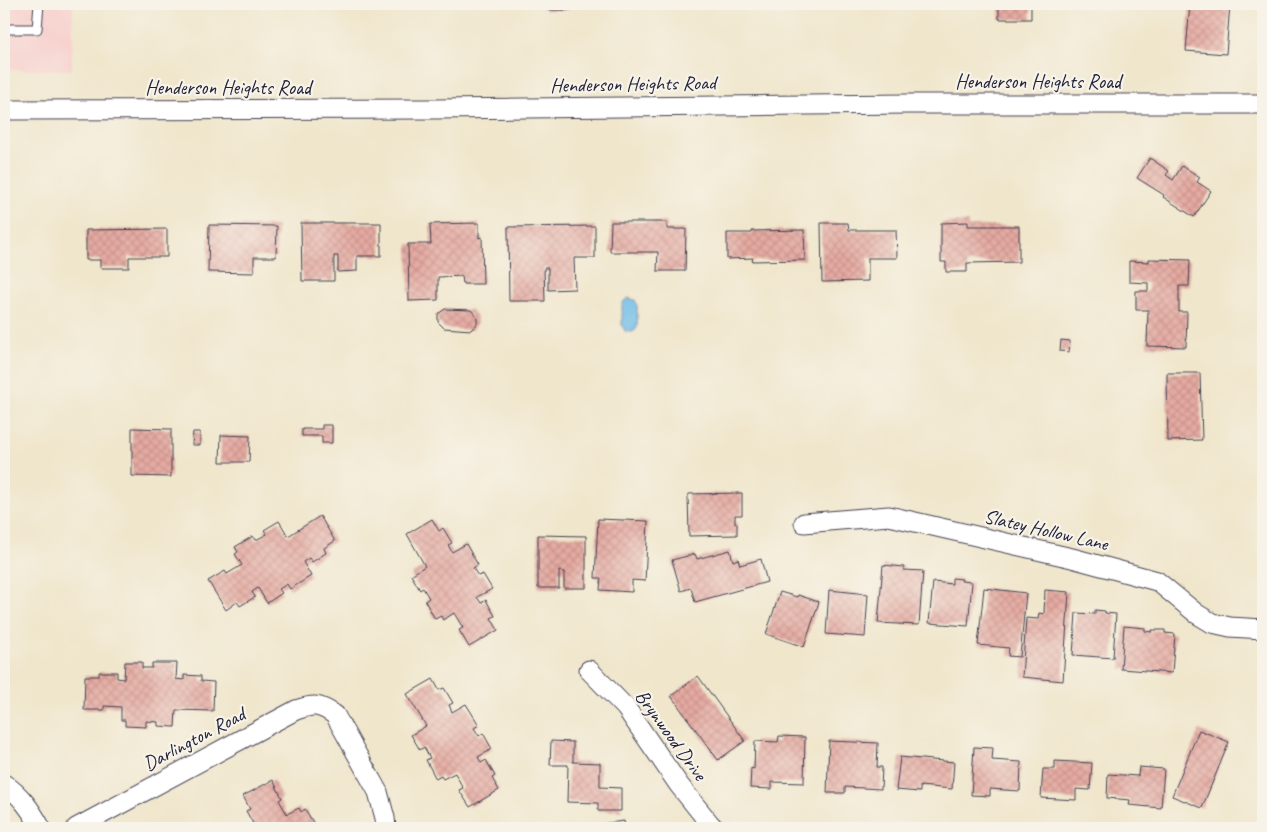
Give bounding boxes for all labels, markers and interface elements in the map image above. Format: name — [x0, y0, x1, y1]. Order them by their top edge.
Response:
street label: Henderson Heights Road — [955, 69, 1124, 94]
street label: Henderson Heights Road — [550, 70, 719, 98]
street label: Henderson Heights Road — [145, 75, 314, 100]
street label: Slatey Hollow Lane — [982, 504, 1112, 557]
street label: Brynwood Drive — [630, 685, 713, 787]
street label: Darlington Road — [139, 700, 252, 776]

